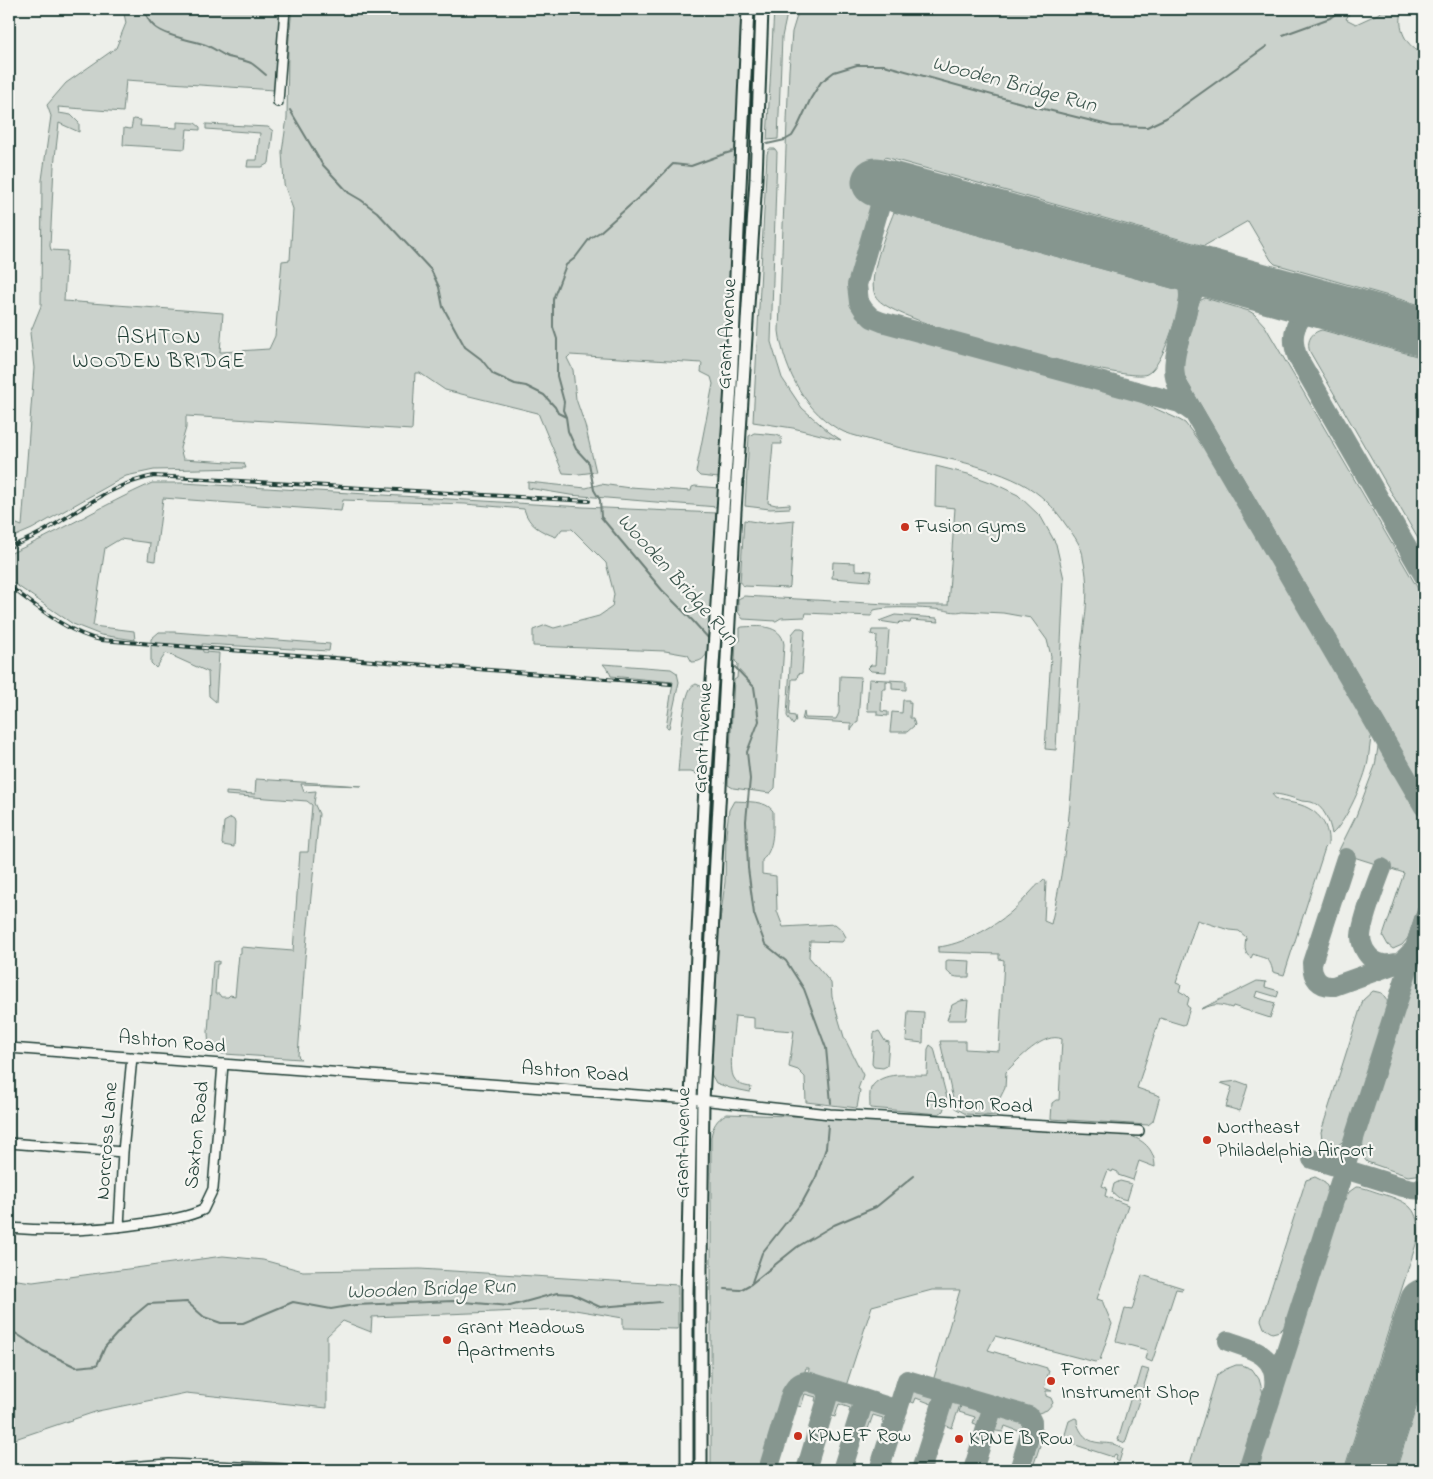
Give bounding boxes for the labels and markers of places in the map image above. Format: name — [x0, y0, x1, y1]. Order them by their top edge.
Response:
place label: Fusion Gyms — [914, 513, 1026, 542]
marker: Fusion Gyms — [899, 521, 911, 533]
place label: Northeast Philadelphia Airport — [1217, 1114, 1374, 1166]
marker: Northeast Philadelphia Airport — [1201, 1134, 1213, 1146]
place label: Grant Meadows Apartments — [457, 1314, 585, 1366]
marker: Grant Meadows Apartments — [441, 1334, 453, 1346]
place label: Former Instrument Shop — [1060, 1356, 1200, 1408]
marker: Former Instrument Shop — [1045, 1375, 1057, 1387]
place label: KPNE F Row — [808, 1422, 911, 1451]
place label: KPNE B Row — [969, 1425, 1073, 1454]
marker: KPNE F Row — [792, 1430, 804, 1442]
marker: KPNE B Row — [953, 1433, 965, 1445]

